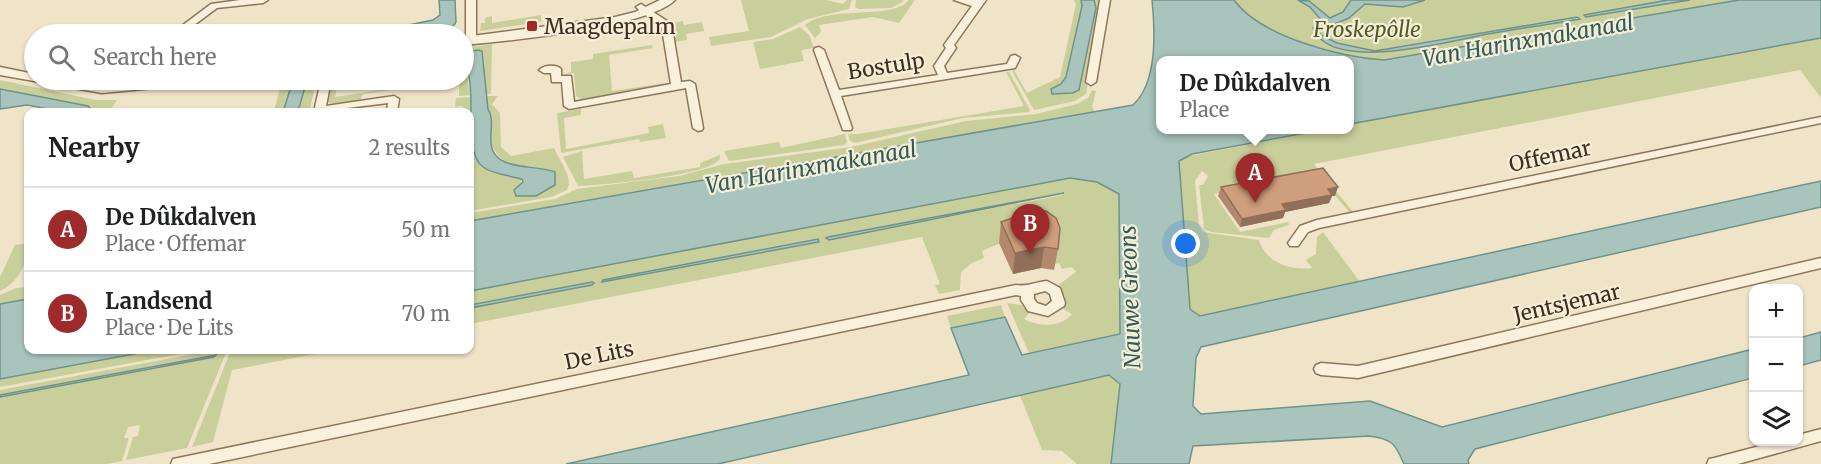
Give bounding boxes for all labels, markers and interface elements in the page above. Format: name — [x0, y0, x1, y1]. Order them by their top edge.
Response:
water label: Van Harinxmakanaal — [1420, 8, 1636, 72]
place label: Maagdepalm — [544, 13, 676, 40]
park label: Froskepôlle — [1312, 16, 1421, 43]
marker: Maagdepalm — [525, 19, 539, 33]
search box — [24, 24, 474, 90]
icon: search — [45, 41, 78, 74]
text: Search here — [93, 43, 216, 71]
street label: Bostulp — [846, 47, 927, 85]
popup — [1156, 56, 1354, 134]
text: De Dûkdalven — [1179, 69, 1331, 97]
text: Place — [1179, 97, 1229, 122]
text: Nearby — [48, 131, 140, 164]
street label: Offemar — [1506, 134, 1594, 178]
text: 2 results — [368, 135, 450, 160]
water label: Van Harinxmakanaal — [703, 135, 919, 199]
pin: A — [1236, 154, 1274, 203]
text: De Dûkdalven — [105, 203, 257, 231]
pin: B — [1010, 204, 1050, 254]
text: A — [60, 217, 75, 242]
text: 50 m — [401, 217, 450, 242]
water label: Nauwe Greons — [1114, 225, 1146, 369]
your location — [1171, 229, 1200, 258]
text: Place · Offemar — [105, 231, 246, 256]
street label: Jentsjemar — [1510, 278, 1623, 329]
map controls — [1749, 284, 1803, 446]
button: + — [1749, 284, 1803, 338]
text: Landsend — [105, 287, 212, 315]
text: B — [61, 301, 74, 326]
text: 70 m — [402, 301, 450, 326]
text: Place · De Lits — [105, 315, 234, 340]
street label: De Lits — [562, 335, 636, 375]
button: − — [1749, 338, 1803, 392]
button: layers — [1749, 392, 1803, 446]

